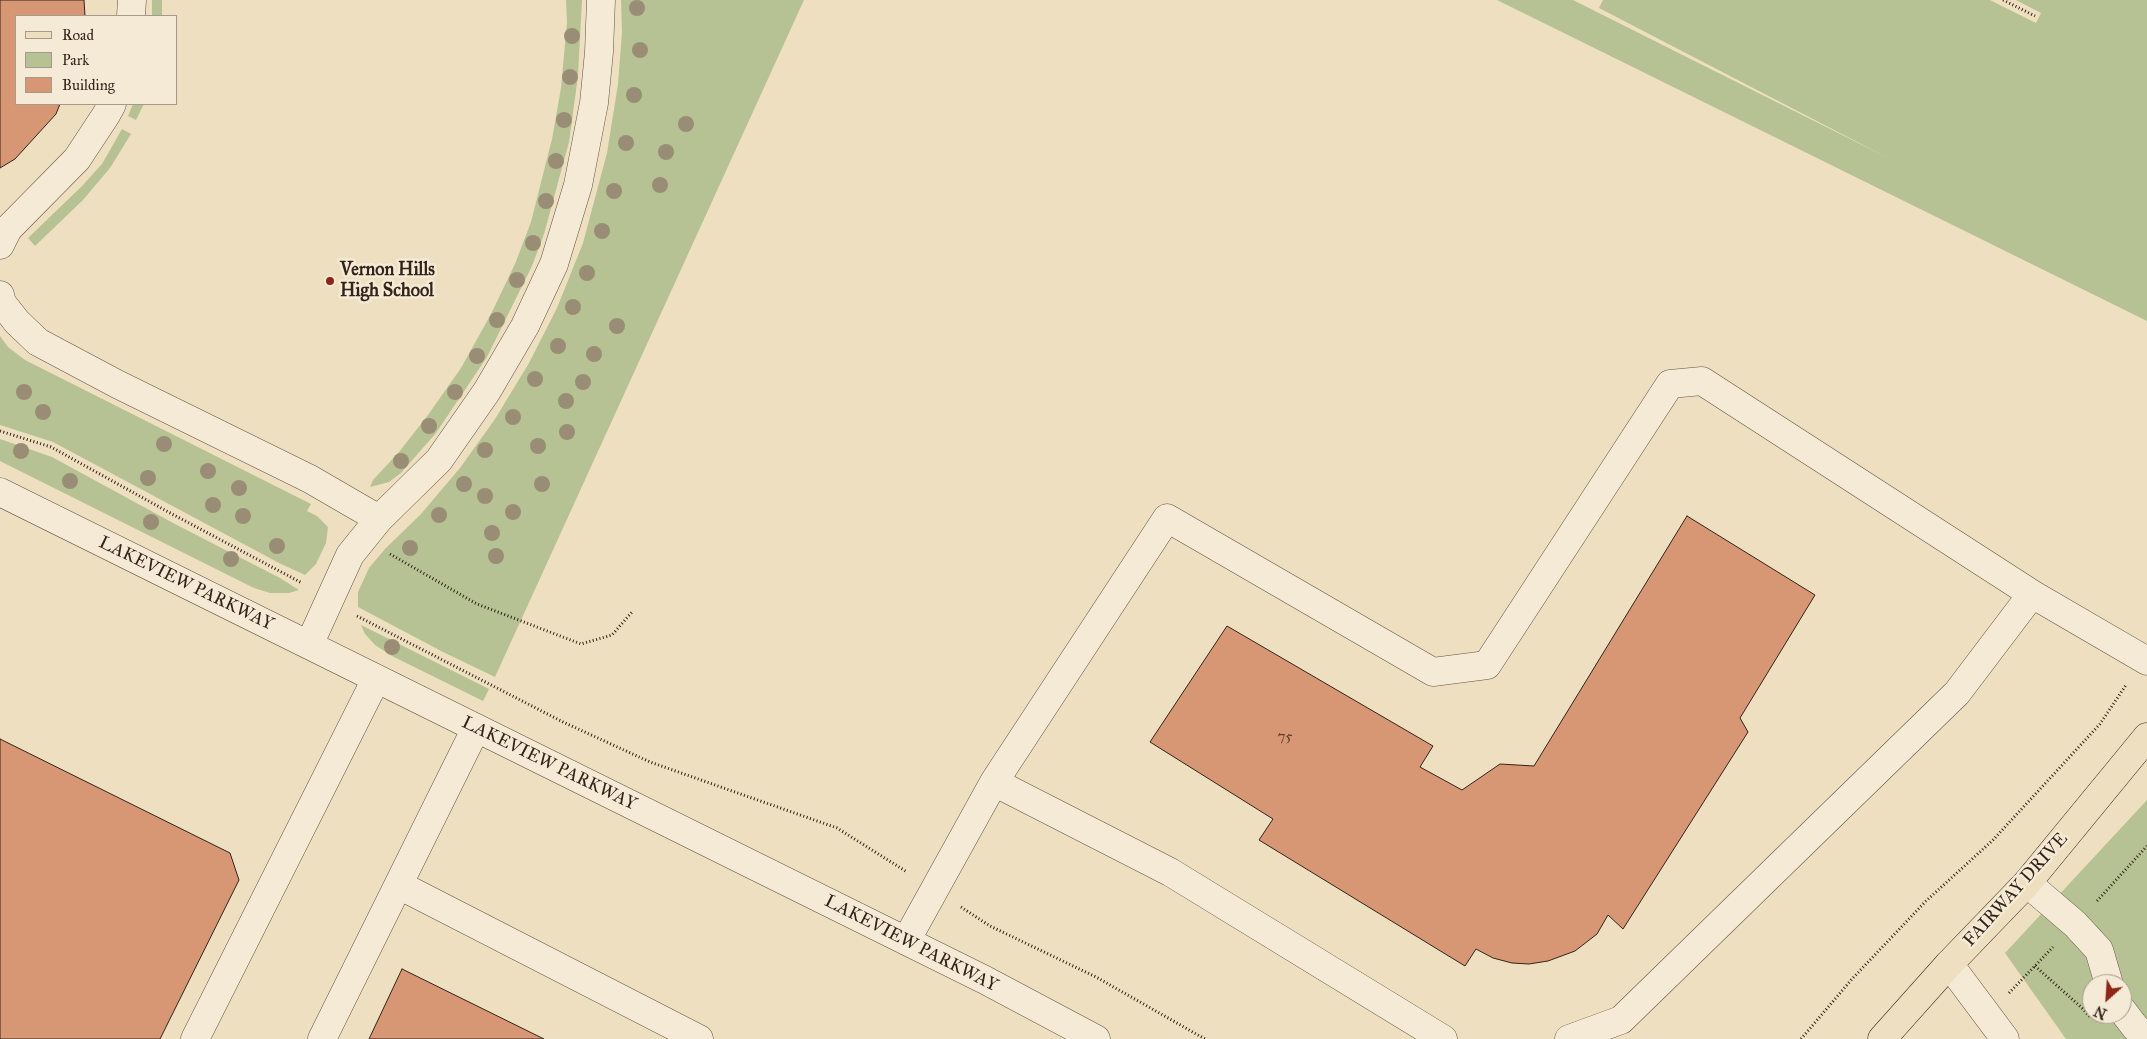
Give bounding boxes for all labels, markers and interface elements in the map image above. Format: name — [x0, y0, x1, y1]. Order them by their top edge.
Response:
legend — [15, 15, 178, 105]
text: Road — [62, 26, 94, 44]
text: Park — [62, 51, 89, 69]
text: Building — [62, 76, 115, 94]
place label: Vernon Hills High School — [340, 260, 435, 302]
marker: Vernon Hills High School — [324, 275, 336, 287]
street label: LAKEVIEW PARKWAY — [95, 532, 277, 636]
street label: LAKEVIEW PARKWAY — [458, 712, 640, 816]
house number: 75 — [1278, 728, 1292, 746]
street label: FAIRWAY DRIVE — [1959, 829, 2073, 951]
street label: LAKEVIEW PARKWAY — [821, 891, 1001, 997]
north arrow — [2082, 974, 2132, 1024]
text: N — [2092, 1002, 2110, 1022]

